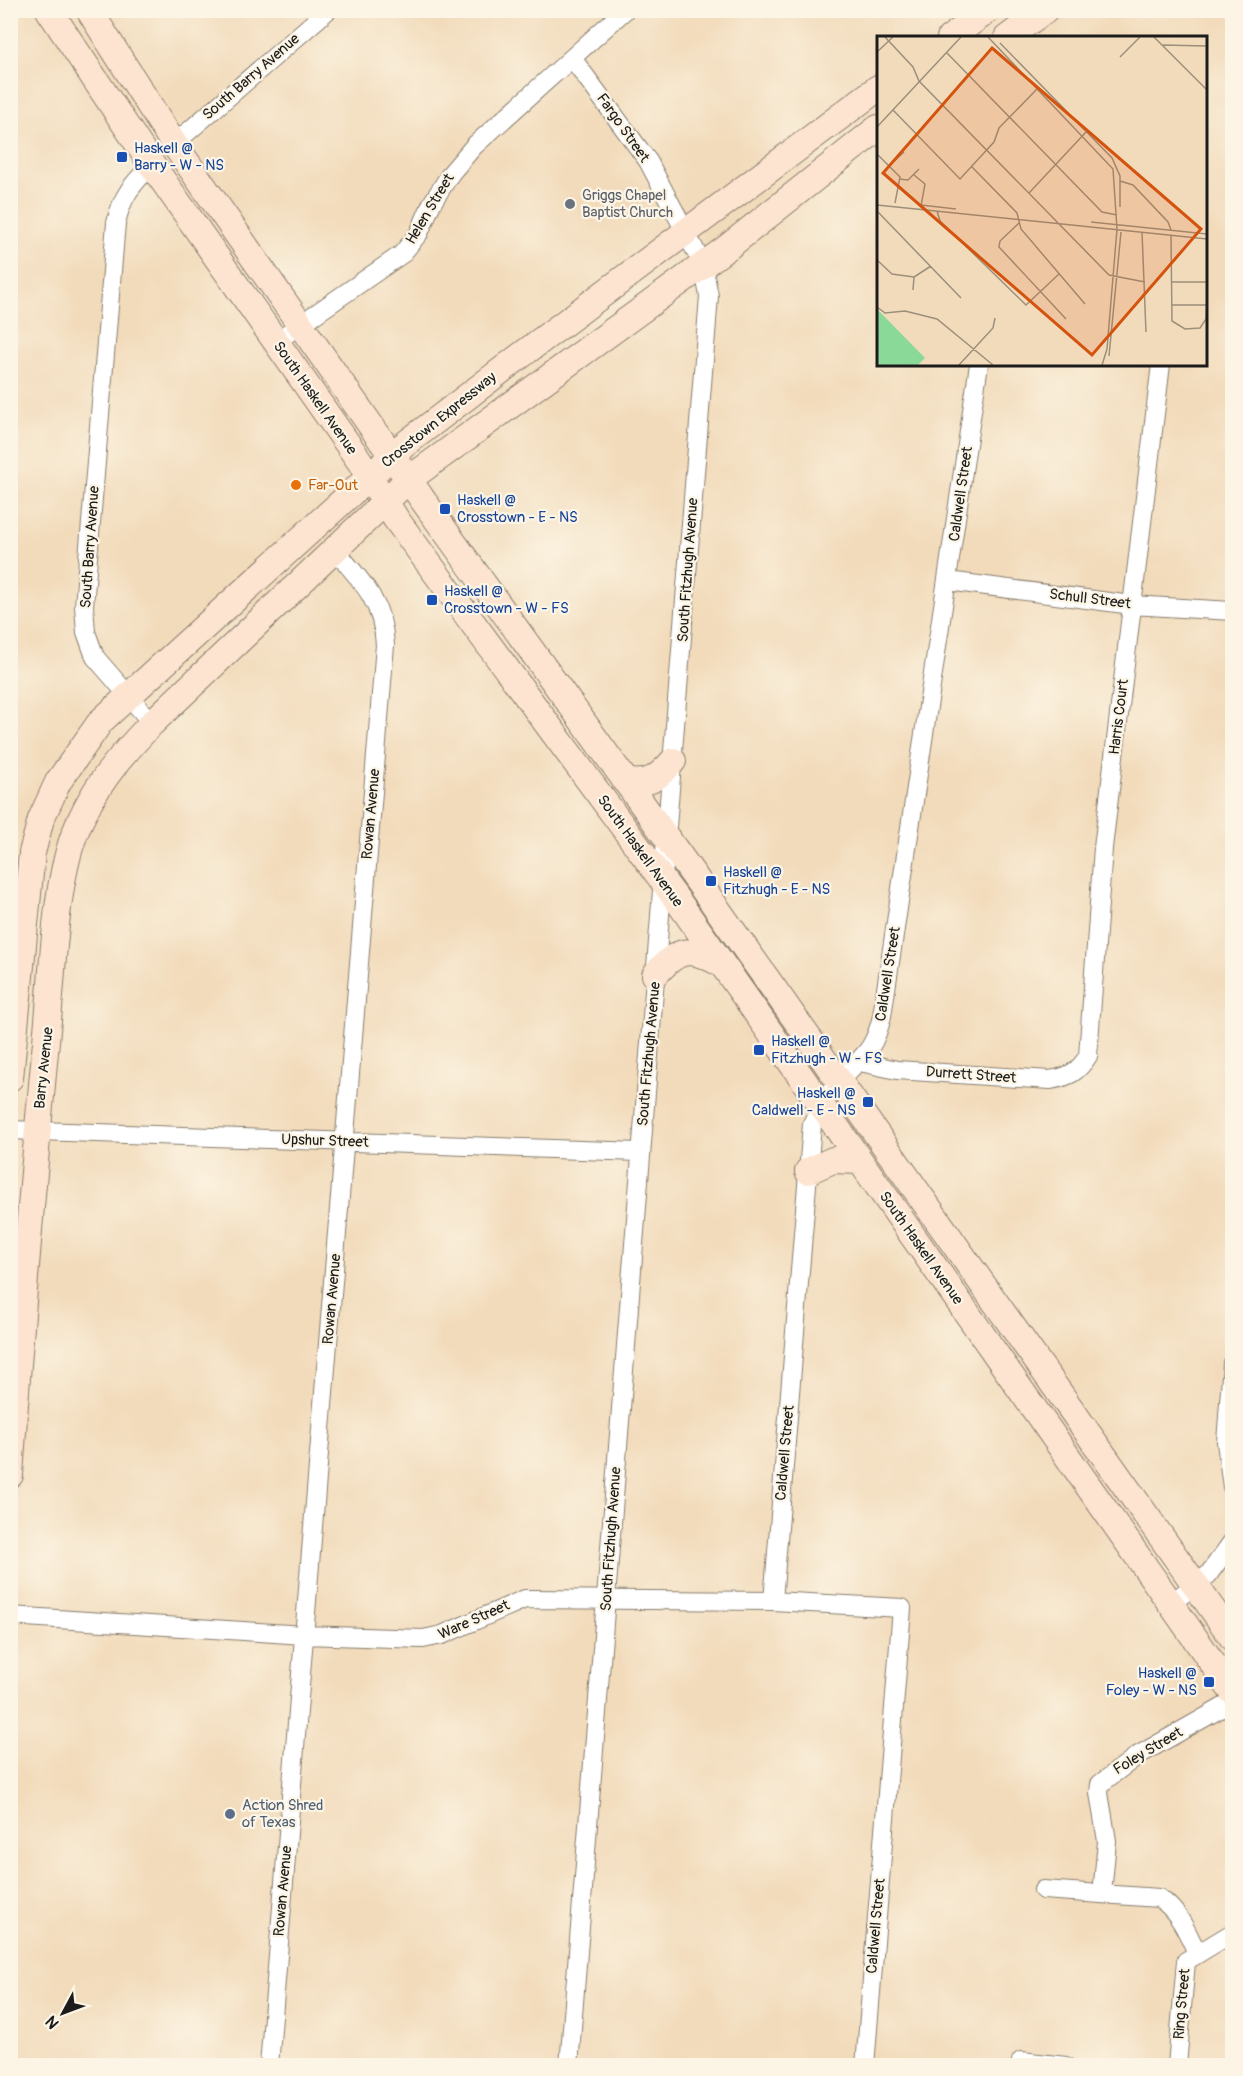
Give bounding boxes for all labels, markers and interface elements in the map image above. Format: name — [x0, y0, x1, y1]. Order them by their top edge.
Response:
street label: South Barry Avenue — [198, 29, 304, 124]
inset map — [877, 36, 1207, 366]
street label: Fargo Street — [592, 90, 654, 167]
place label: Haskell @ Barry - W - NS — [134, 139, 224, 175]
marker: Haskell @ Barry - W - NS — [115, 150, 129, 164]
street label: Helen Street — [401, 169, 459, 248]
place label: Griggs Chapel Baptist Church — [582, 186, 673, 222]
marker: Griggs Chapel Baptist Church — [563, 197, 577, 211]
street label: South Haskell Avenue — [269, 338, 362, 459]
street label: Crosstown Expressway — [378, 367, 501, 472]
street label: Caldwell Street — [945, 444, 977, 543]
place label: Far-Out — [308, 476, 359, 495]
marker: Far-Out — [289, 478, 303, 492]
street label: South Barry Avenue — [76, 485, 104, 609]
place label: Haskell @ Crosstown - E - NS — [457, 491, 578, 527]
street label: South Fitzhugh Avenue — [673, 496, 703, 643]
marker: Haskell @ Crosstown - E - NS — [438, 502, 452, 516]
place label: Haskell @ Crosstown - W - FS — [444, 582, 569, 618]
street label: Schull Street — [1048, 585, 1133, 614]
marker: Haskell @ Crosstown - W - FS — [425, 593, 439, 607]
street label: Harris Court — [1105, 677, 1133, 756]
street label: Rowan Avenue — [358, 767, 384, 860]
street label: South Haskell Avenue — [593, 791, 687, 911]
place label: Haskell @ Fitzhugh - E - NS — [723, 863, 830, 899]
marker: Haskell @ Fitzhugh - E - NS — [704, 874, 718, 888]
street label: Caldwell Street — [871, 924, 905, 1023]
street label: South Fitzhugh Avenue — [633, 980, 665, 1127]
street label: Barry Avenue — [30, 1026, 58, 1110]
place label: Haskell @ Fitzhugh - W - FS — [771, 1032, 882, 1068]
marker: Haskell @ Fitzhugh - W - FS — [752, 1043, 766, 1057]
street label: Durrett Street — [925, 1062, 1018, 1088]
place label: Haskell @ Caldwell - E - NS — [752, 1084, 856, 1120]
marker: Haskell @ Caldwell - E - NS — [861, 1095, 875, 1109]
street label: Upshur Street — [281, 1130, 370, 1152]
street label: South Haskell Avenue — [875, 1188, 968, 1309]
street label: Rowan Avenue — [319, 1252, 345, 1345]
street label: Caldwell Street — [771, 1404, 799, 1502]
street label: South Fitzhugh Avenue — [596, 1465, 626, 1612]
street label: Ware Street — [435, 1595, 514, 1644]
place label: Haskell @ Foley - W - NS — [1106, 1664, 1197, 1700]
marker: Haskell @ Foley - W - NS — [1202, 1675, 1216, 1689]
street label: Foley Street — [1110, 1722, 1187, 1779]
place label: Action Shred of Texas — [242, 1796, 323, 1832]
marker: Action Shred of Texas — [223, 1807, 237, 1821]
street label: Rowan Avenue — [270, 1844, 296, 1937]
street label: Caldwell Street — [862, 1877, 890, 1975]
street label: Ring Street — [1169, 1967, 1195, 2040]
north arrow — [33, 1983, 93, 2043]
text: N — [41, 2011, 64, 2033]

